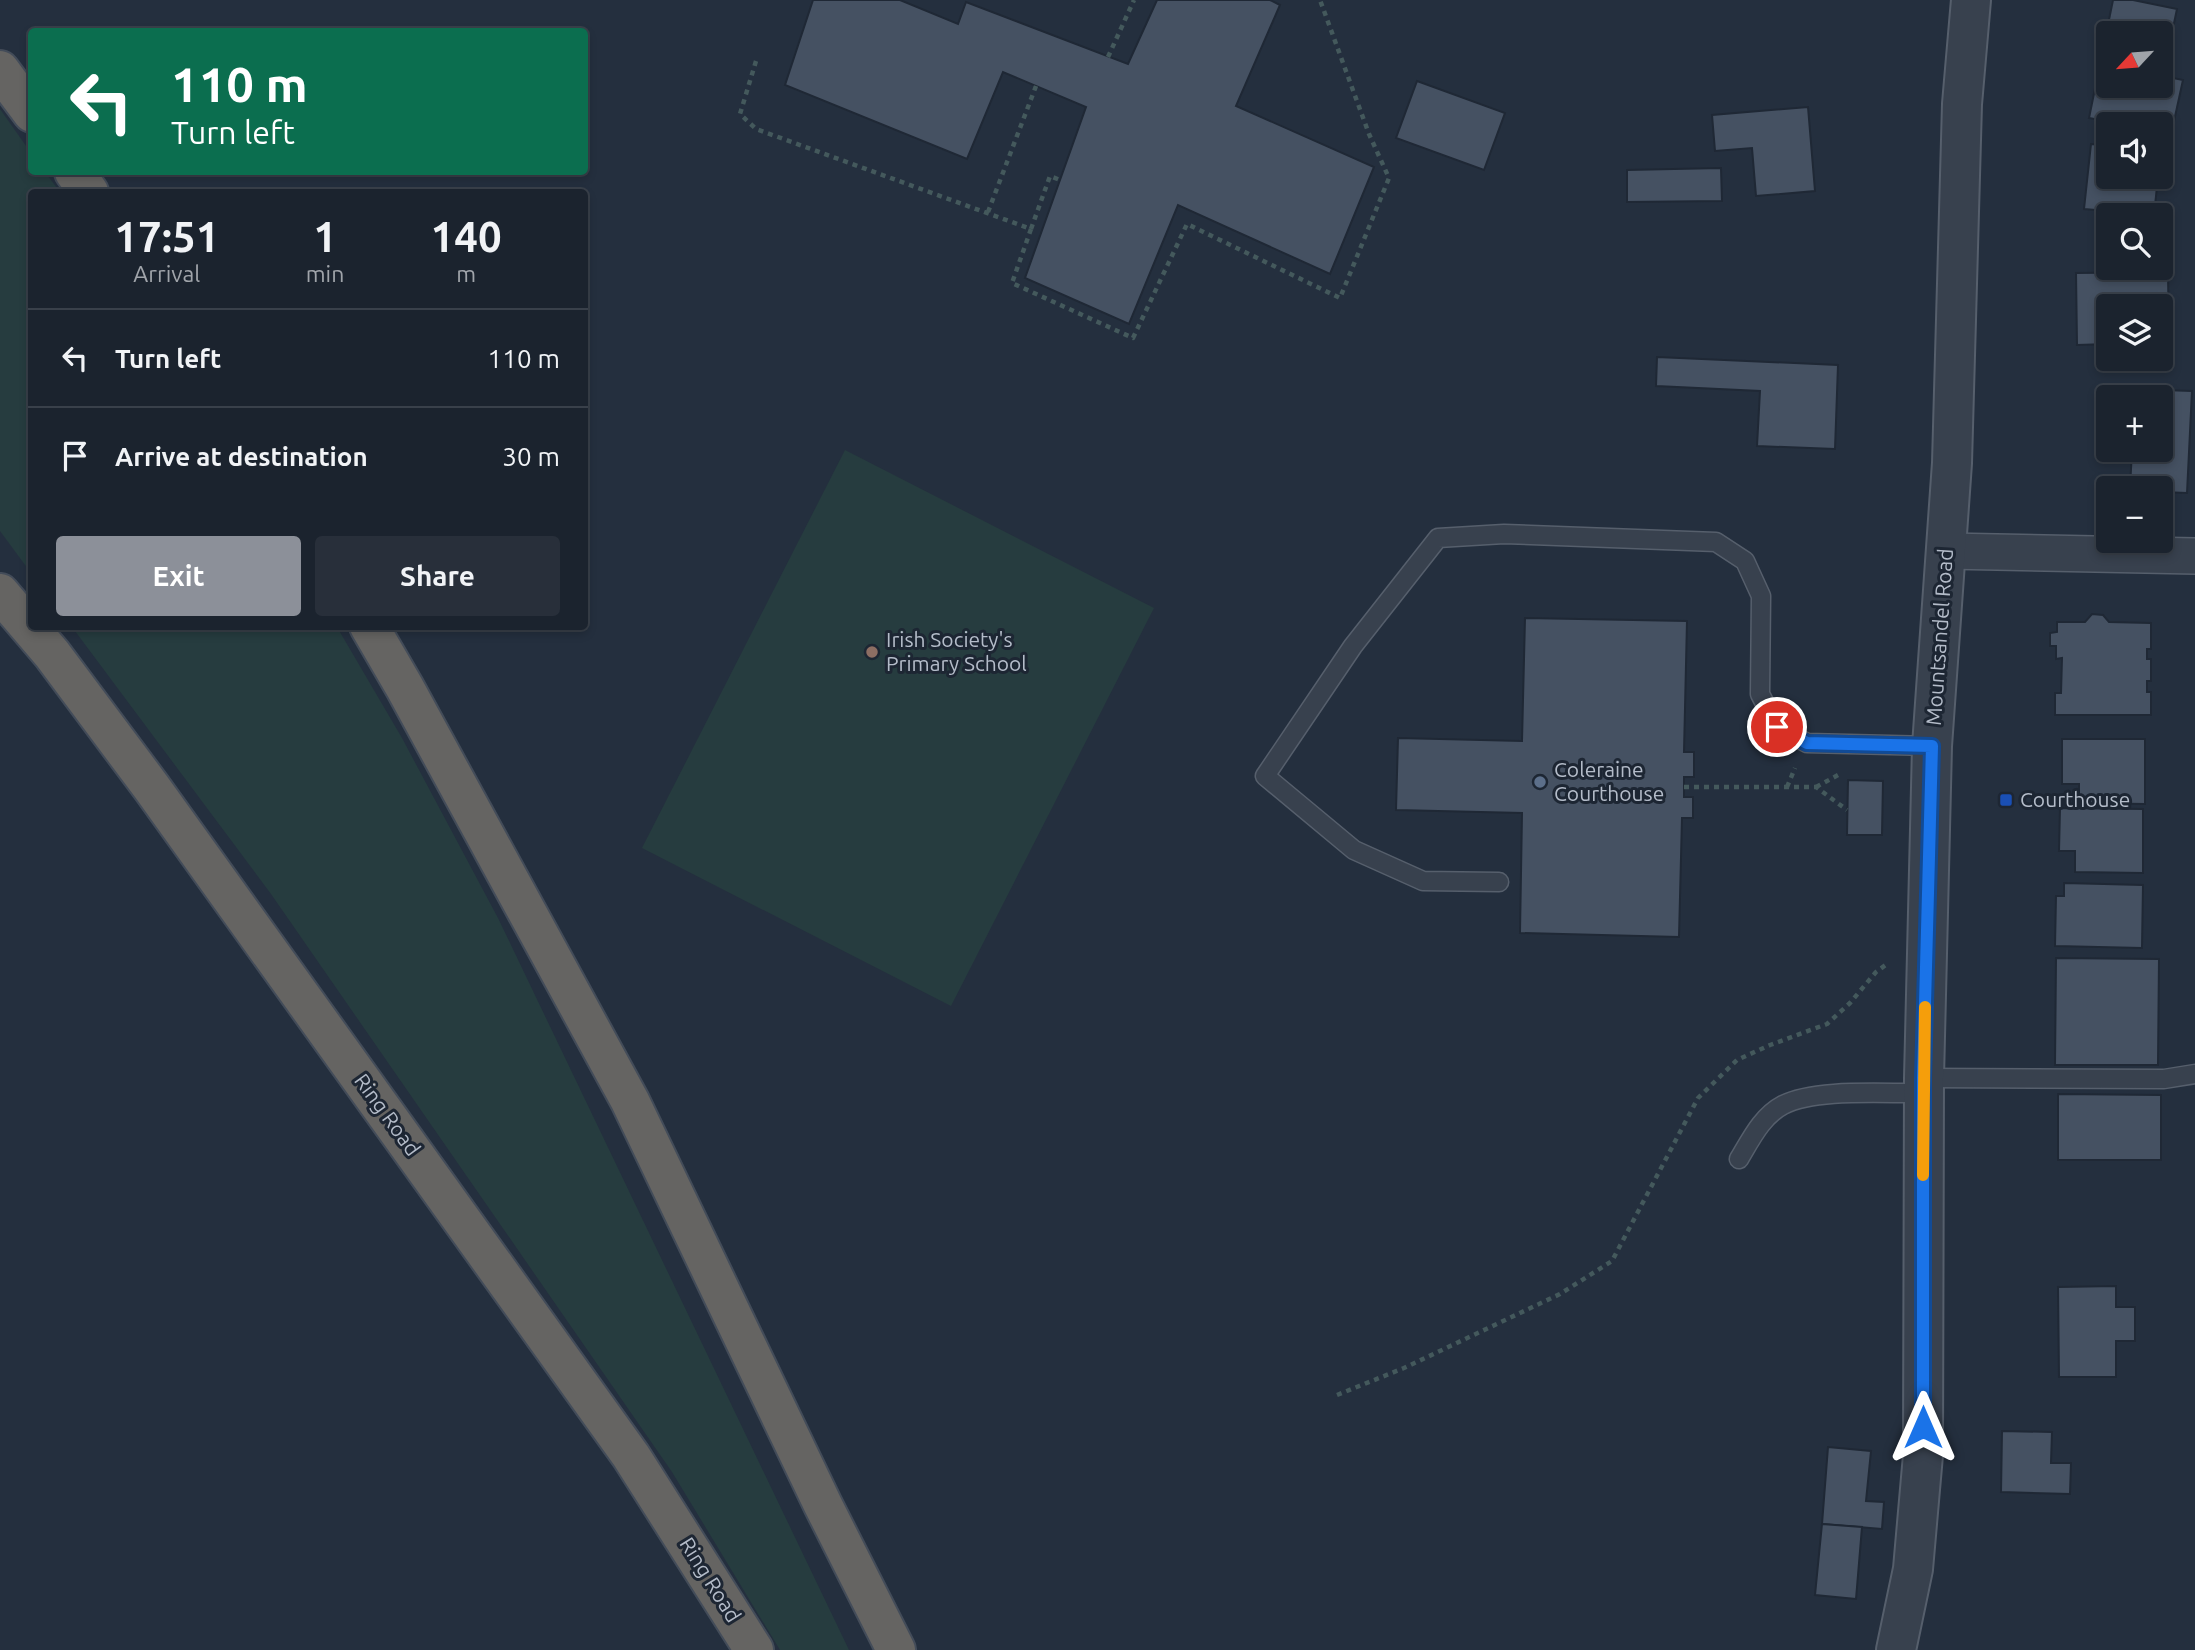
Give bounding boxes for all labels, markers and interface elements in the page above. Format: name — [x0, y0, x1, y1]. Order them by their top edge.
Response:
north arrow — [2096, 21, 2174, 98]
map controls — [2096, 21, 2173, 553]
icon: left — [56, 56, 147, 147]
text: 110 m — [171, 56, 308, 111]
button: sound — [2096, 112, 2173, 189]
text: Turn left — [171, 114, 295, 150]
button: search — [2096, 203, 2173, 280]
text: 17:51 — [114, 213, 219, 260]
text: 1 — [313, 213, 337, 260]
text: 140 — [431, 213, 502, 260]
text: Arrival — [133, 261, 200, 286]
text: min — [306, 261, 344, 286]
text: m — [456, 261, 476, 286]
button: layers — [2096, 294, 2173, 371]
icon: left — [56, 339, 94, 377]
text: Turn left — [115, 344, 221, 373]
text: 110 m — [488, 344, 560, 373]
button: + — [2096, 385, 2173, 462]
icon: arrive — [56, 437, 94, 475]
text: Arrive at destination — [115, 442, 368, 471]
text: 30 m — [502, 442, 560, 471]
button: − — [2096, 476, 2173, 553]
button: Exit — [56, 536, 301, 616]
button: Share — [315, 536, 560, 616]
street label: Mountsandel Road — [1921, 548, 1957, 726]
place label: Irish Society's Primary School — [886, 627, 1027, 675]
marker: Irish Society's Primary School — [864, 644, 880, 660]
pin — [1747, 697, 1807, 757]
icon: arrive — [1758, 708, 1796, 746]
place label: Coleraine Courthouse — [1554, 757, 1664, 805]
marker: Coleraine Courthouse — [1532, 774, 1548, 790]
place label: Courthouse — [2020, 787, 2130, 811]
marker: Courthouse — [1998, 792, 2014, 808]
street label: Ring Road — [350, 1069, 426, 1160]
position arrow — [1886, 1390, 1960, 1464]
street label: Ring Road — [675, 1533, 746, 1626]

